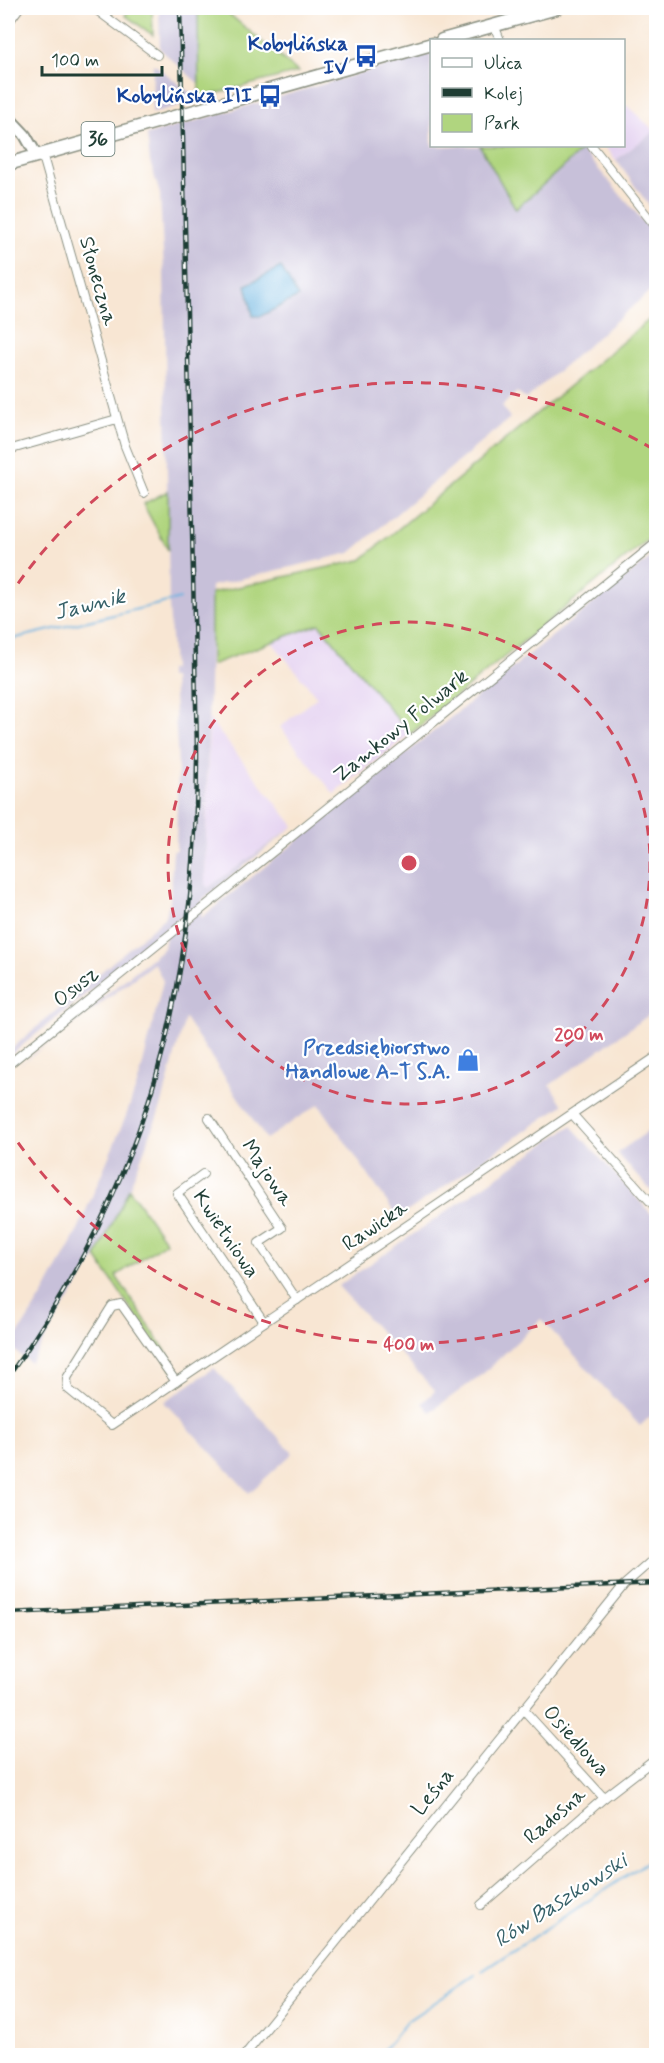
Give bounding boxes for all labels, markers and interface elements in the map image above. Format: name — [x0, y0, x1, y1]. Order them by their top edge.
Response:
place label: Kobylińska IV — [248, 30, 348, 82]
scale bar — [42, 39, 162, 77]
legend — [430, 39, 625, 147]
bus stop icon: Kobylińska IV — [353, 43, 379, 69]
text: 100 m — [51, 49, 99, 73]
text: Ulica — [484, 52, 523, 76]
place label: Kobylińska III — [117, 82, 252, 110]
text: Kolej — [484, 82, 522, 106]
bus stop icon: Kobylińska III — [257, 83, 283, 109]
text: Park — [484, 112, 520, 136]
road number: 36 — [82, 122, 114, 156]
street label: Słoneczna — [72, 233, 124, 329]
water label: Jawnik — [52, 582, 130, 627]
street label: Zamkowy Folwark — [328, 663, 475, 789]
centre of rings — [399, 853, 419, 873]
street label: Osusz — [47, 960, 105, 1014]
text: 200 m — [554, 1023, 604, 1047]
place label: Przedsiębiorstwo Handlowe A-T S.A. — [286, 1034, 450, 1086]
shop icon: Przedsiębiorstwo Handlowe A-T S.A. — [455, 1047, 481, 1073]
street label: Majowa — [234, 1134, 300, 1212]
street label: Kwietniowa — [186, 1184, 266, 1284]
street label: Rawicka — [337, 1194, 413, 1258]
text: 400 m — [384, 1333, 434, 1357]
street label: Osiedlowa — [536, 1699, 616, 1783]
street label: Leśna — [405, 1762, 461, 1822]
street label: Radosna — [518, 1781, 592, 1851]
water label: Rów Baszkowski — [489, 1846, 635, 1954]

